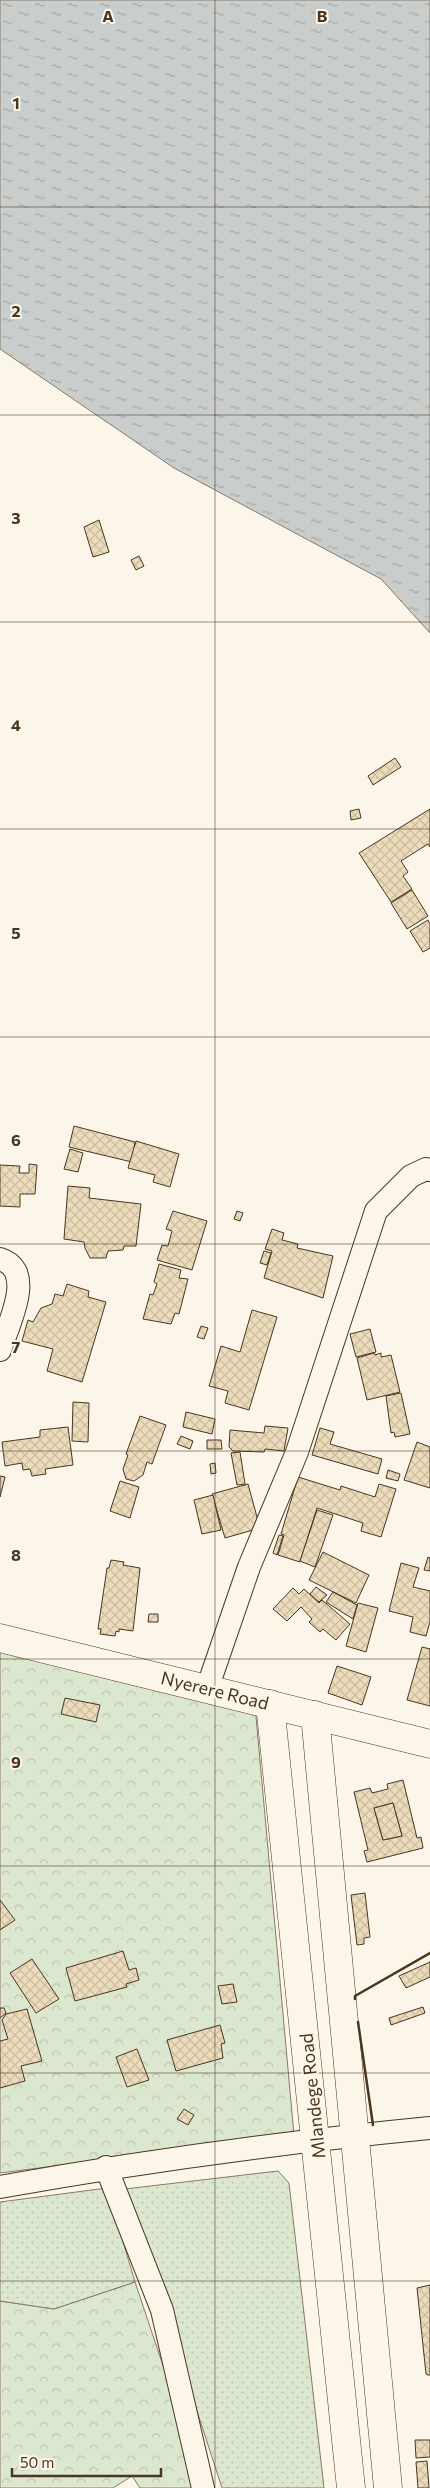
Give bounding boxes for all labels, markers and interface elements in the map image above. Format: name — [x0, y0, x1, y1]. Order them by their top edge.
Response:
text: A — [102, 6, 114, 25]
text: B — [317, 6, 328, 25]
text: 1 — [12, 93, 20, 112]
text: 2 — [11, 301, 21, 320]
text: 3 — [11, 508, 21, 527]
text: 4 — [11, 715, 21, 734]
text: 5 — [11, 923, 21, 942]
text: 6 — [11, 1130, 21, 1149]
text: 7 — [12, 1337, 21, 1356]
text: 8 — [11, 1545, 21, 1564]
street label: Nyerere Road — [159, 1666, 271, 1714]
text: 9 — [11, 1752, 21, 1771]
street label: Mlandege Road — [294, 2032, 330, 2160]
scale bar — [12, 2446, 161, 2478]
text: 50 m — [20, 2453, 54, 2471]

